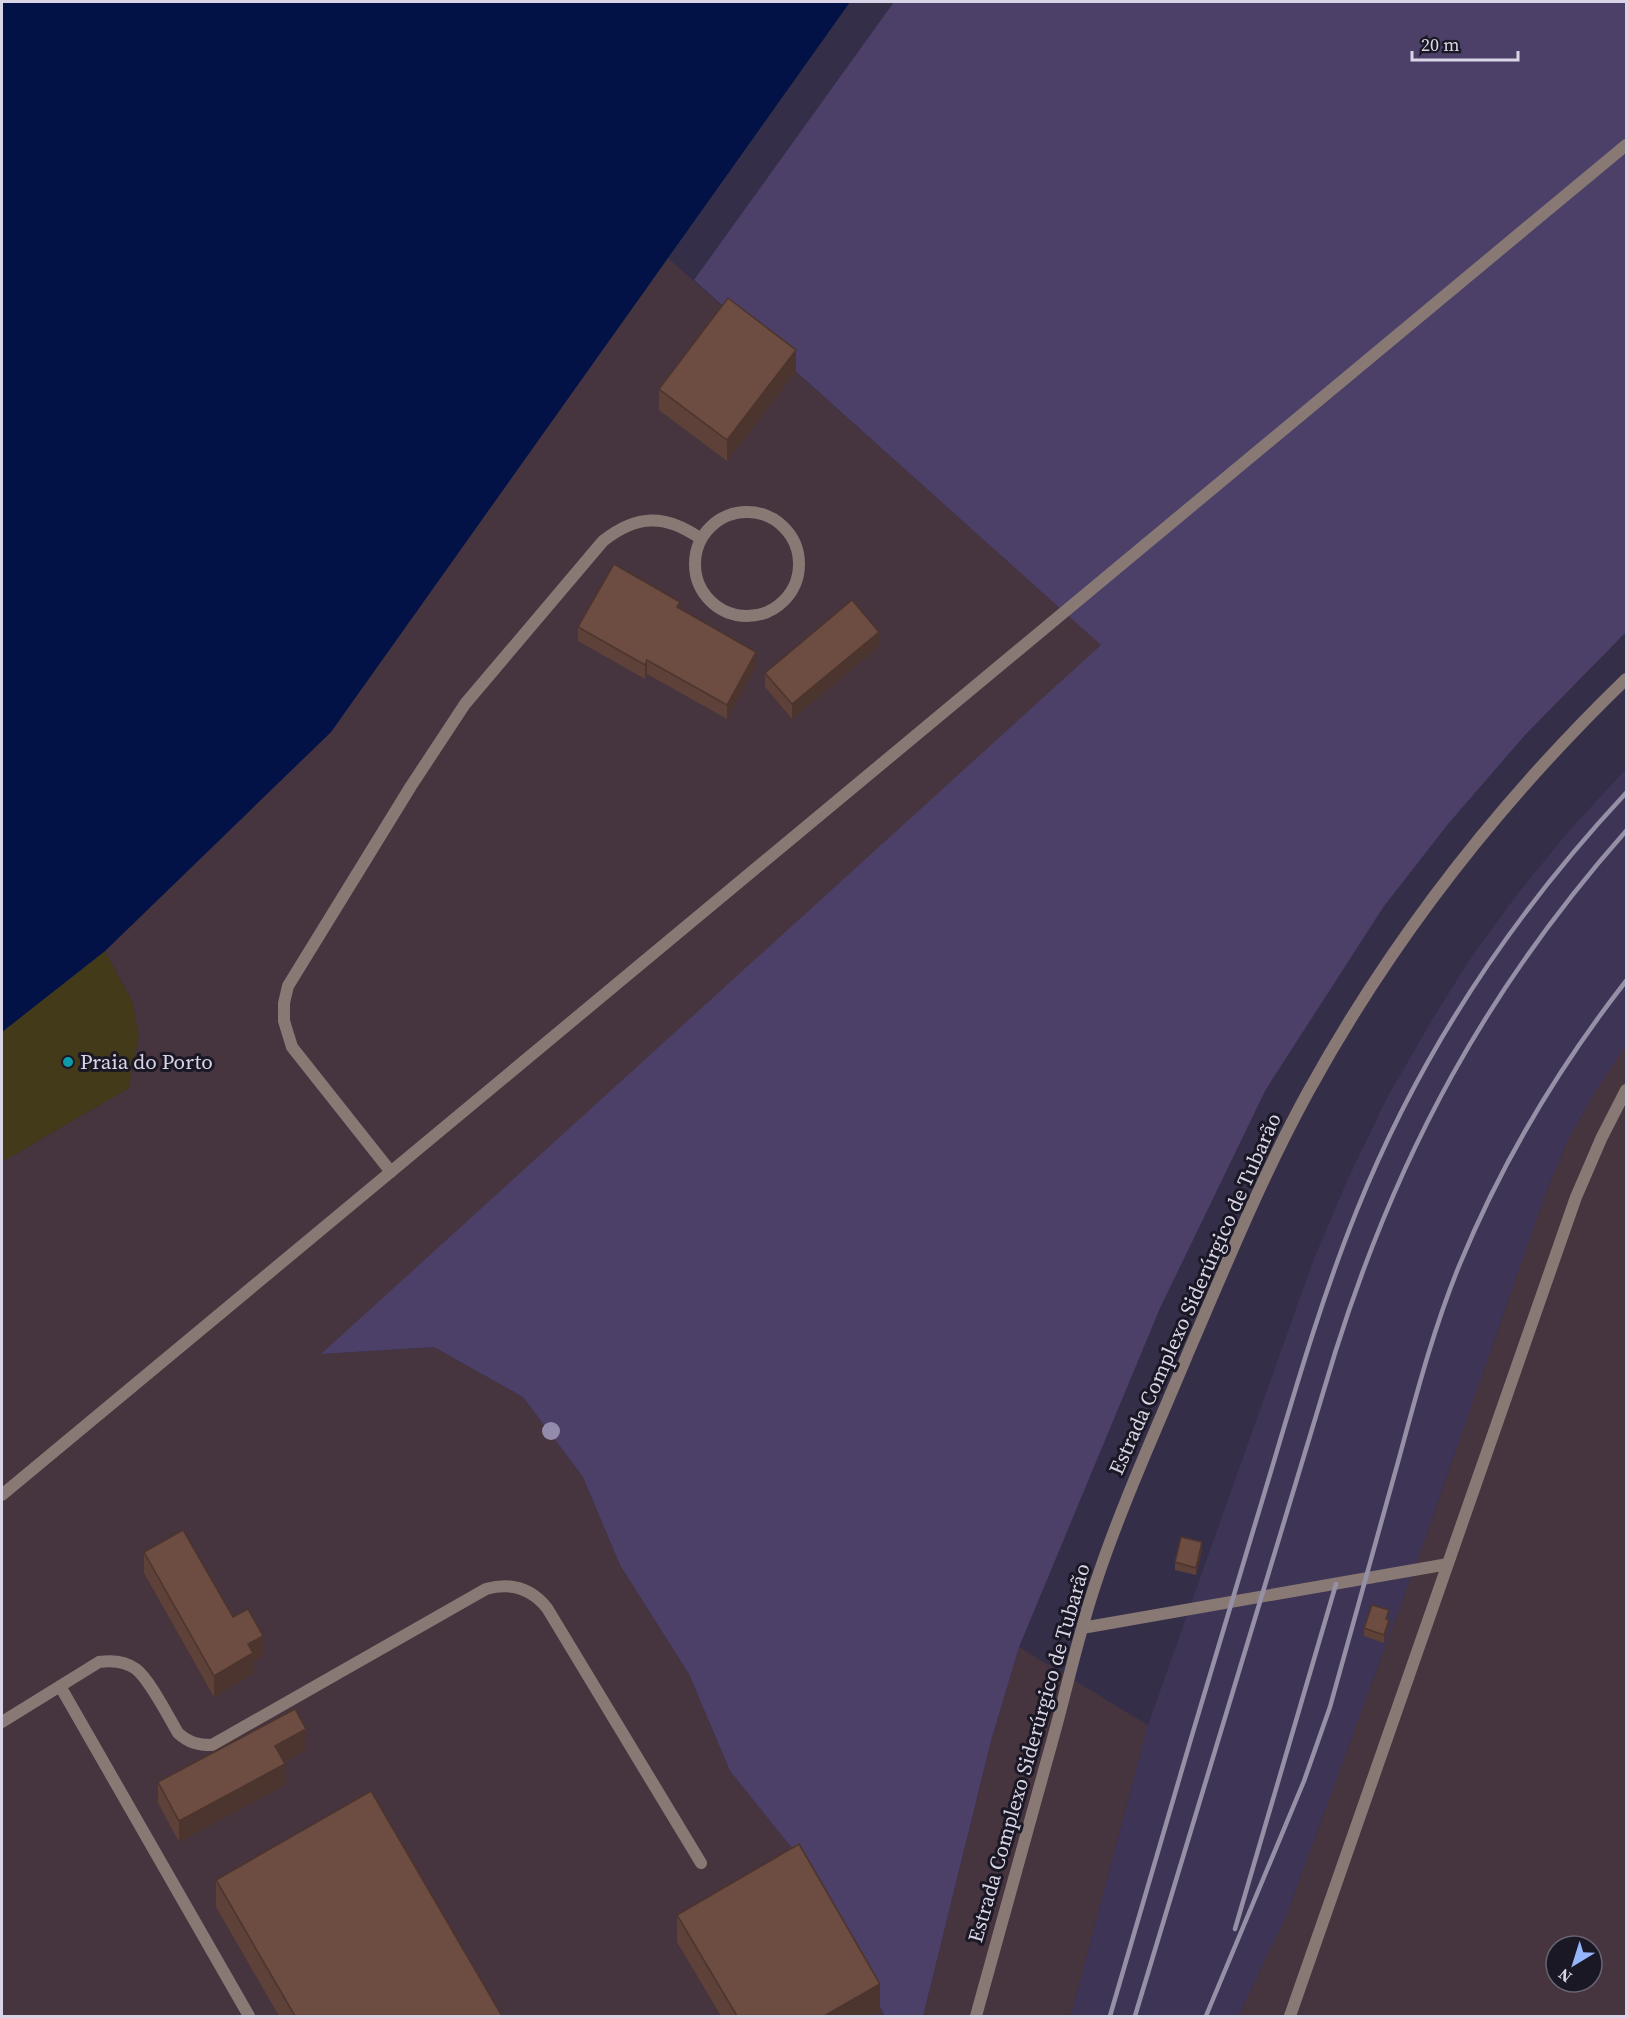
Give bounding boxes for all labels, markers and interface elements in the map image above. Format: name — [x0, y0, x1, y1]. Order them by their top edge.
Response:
scale bar — [1412, 24, 1518, 62]
text: 20 m — [1421, 32, 1459, 57]
place label: Praia do Porto — [80, 1047, 213, 1076]
marker: Praia do Porto — [61, 1055, 75, 1069]
street label: Estrada Complexo Siderúrgico de Tubarão — [1101, 1108, 1288, 1479]
street label: Estrada Complexo Siderúrgico de Tubarão — [960, 1560, 1097, 1946]
north arrow — [1544, 1934, 1604, 1994]
text: N — [1553, 1963, 1576, 1988]

